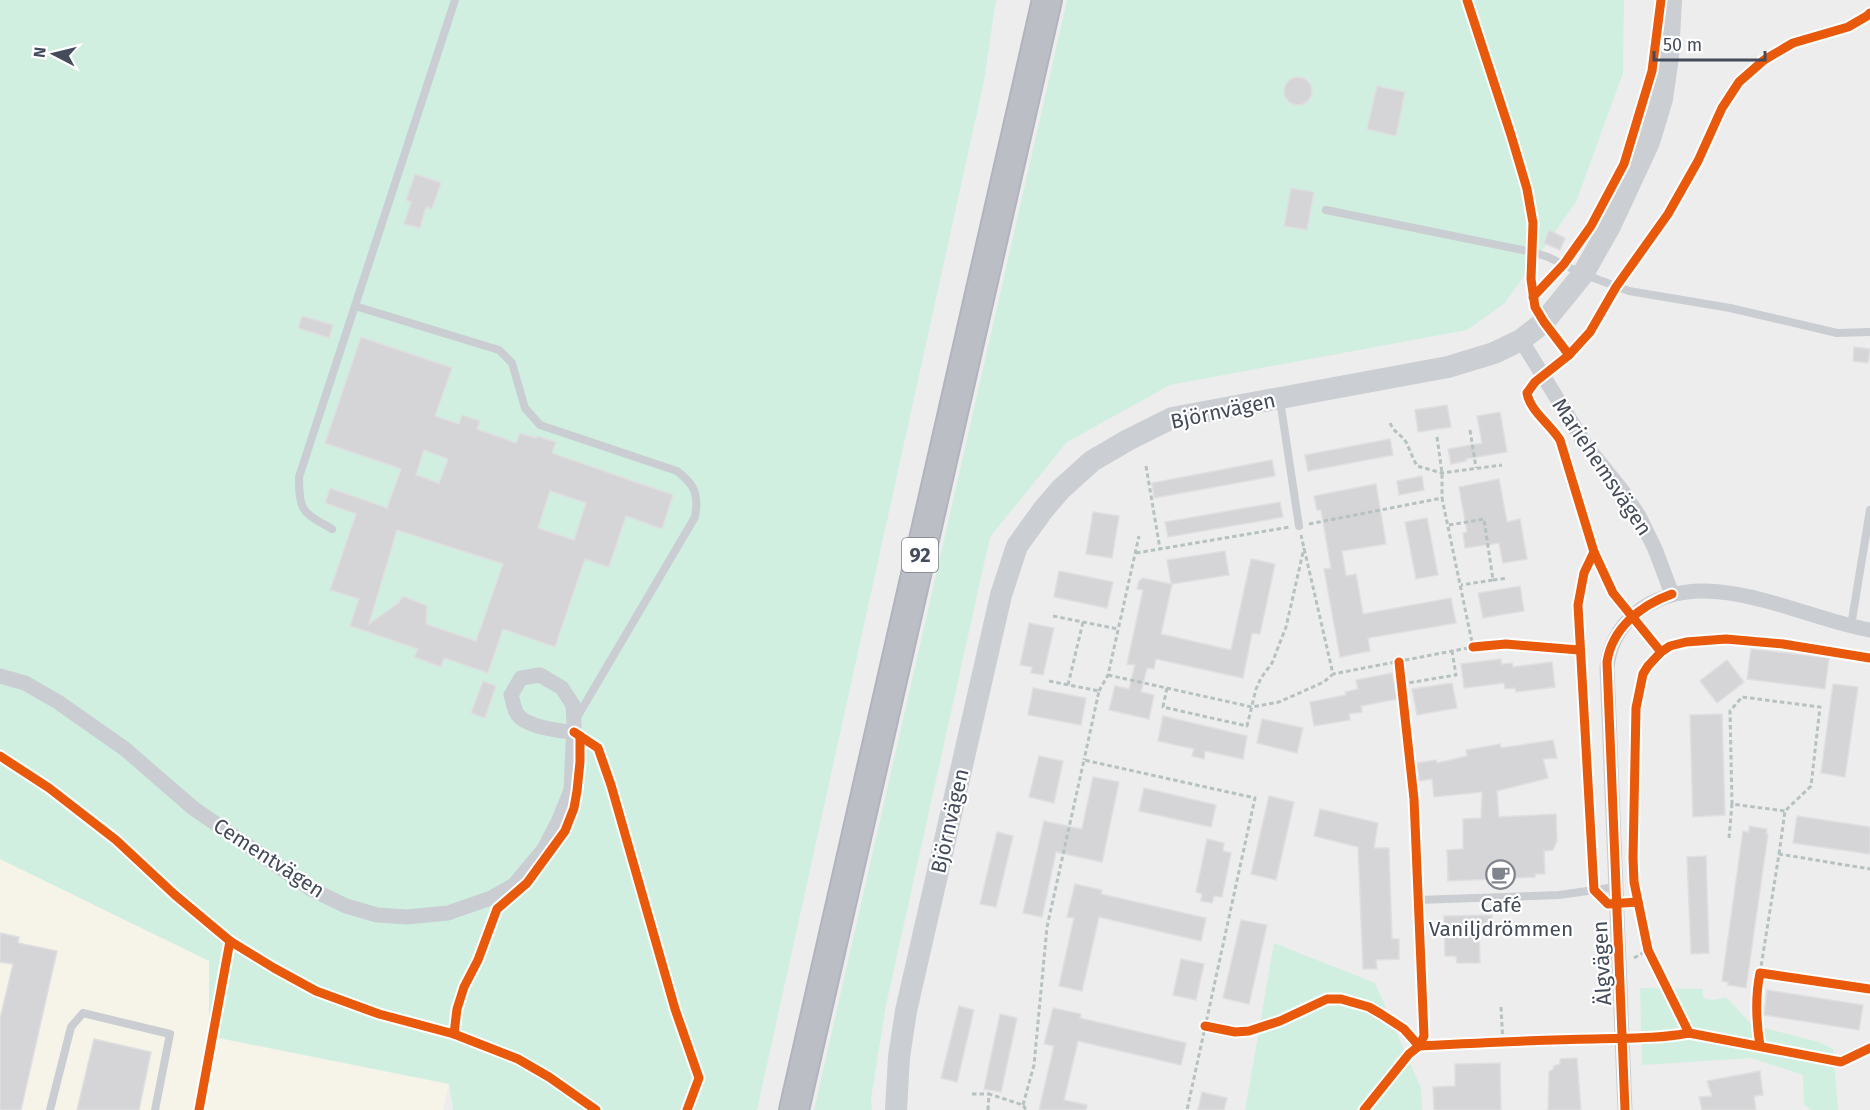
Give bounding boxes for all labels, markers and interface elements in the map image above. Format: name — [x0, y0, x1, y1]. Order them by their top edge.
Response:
north arrow — [24, 24, 84, 84]
scale bar — [1654, 24, 1765, 62]
text: 50 m — [1663, 34, 1702, 56]
text: N — [30, 46, 50, 59]
street label: Björnvägen — [1168, 387, 1278, 435]
street label: Mariehemsvägen — [1546, 393, 1658, 541]
road number: 92 — [902, 538, 938, 572]
street label: Björnvägen — [925, 766, 975, 876]
street label: Cementvägen — [208, 812, 330, 904]
cafe icon: Café Vaniljdrömmen — [1485, 858, 1517, 890]
place label: Café Vaniljdrömmen — [1429, 892, 1573, 942]
street label: Älgvägen — [1587, 920, 1617, 1006]

